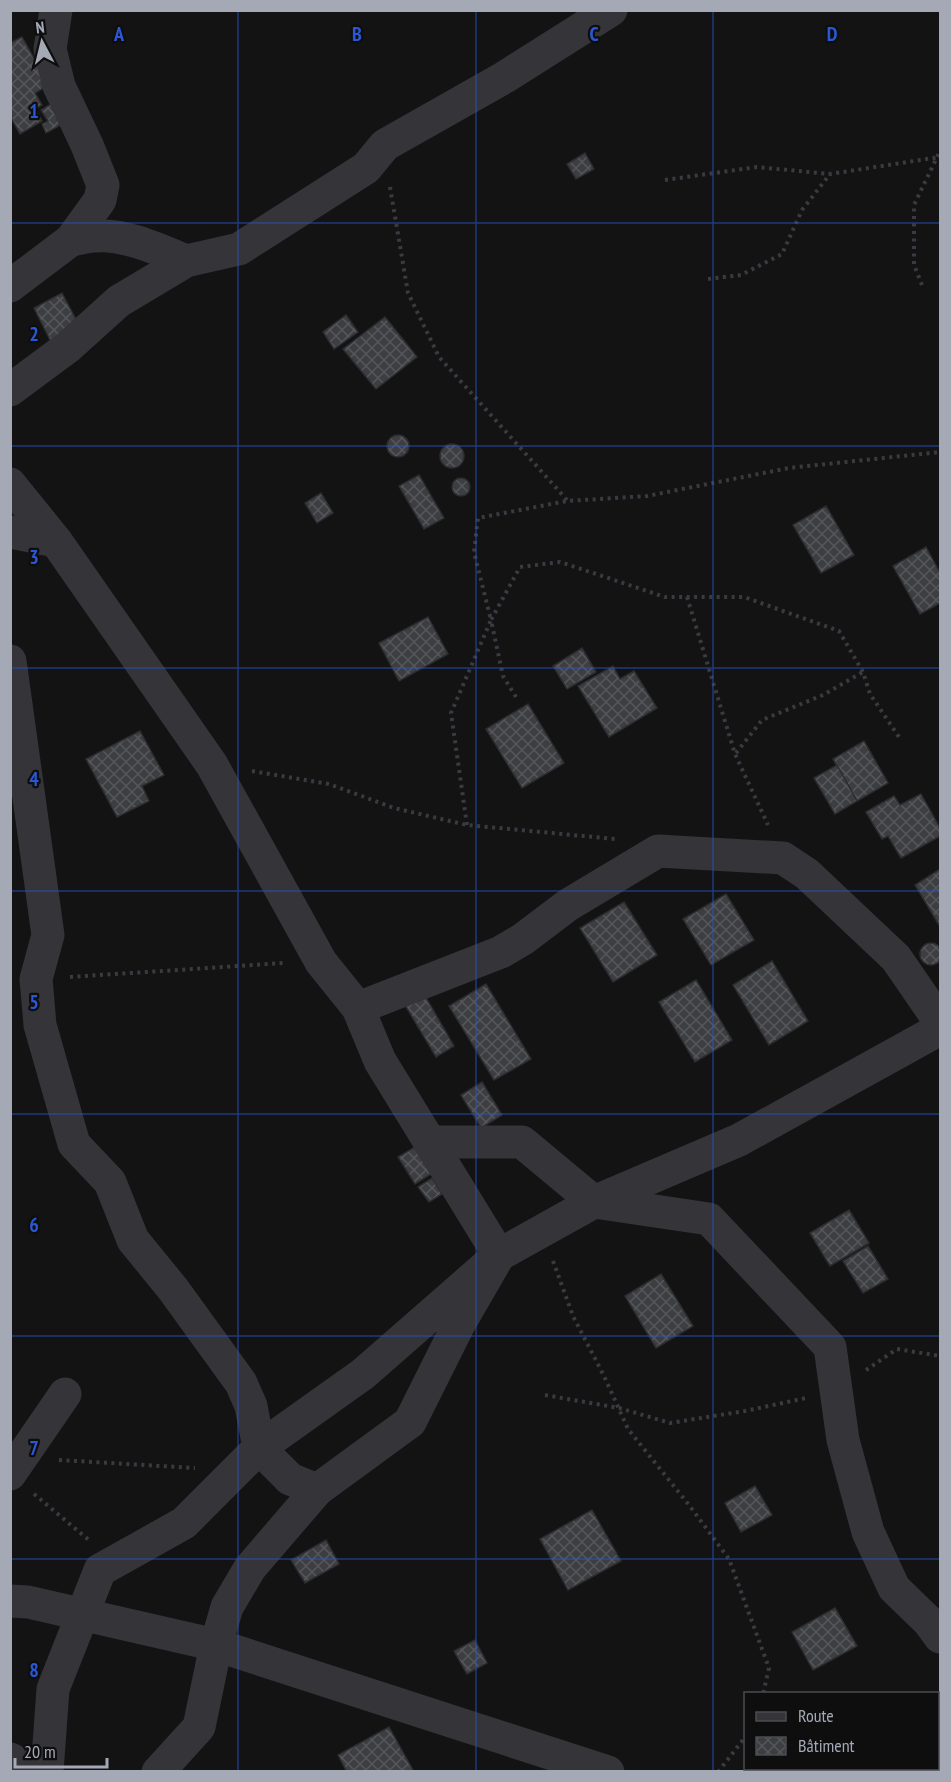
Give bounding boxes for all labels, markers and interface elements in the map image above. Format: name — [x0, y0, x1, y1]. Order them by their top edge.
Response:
north arrow — [12, 12, 72, 72]
text: N — [35, 17, 46, 38]
text: A — [113, 21, 125, 47]
text: B — [352, 21, 362, 47]
text: C — [589, 21, 599, 47]
text: D — [827, 21, 838, 47]
text: 1 — [29, 98, 39, 124]
text: 2 — [29, 321, 39, 347]
text: 3 — [29, 544, 39, 570]
text: 4 — [29, 766, 39, 792]
text: 5 — [29, 989, 39, 1015]
text: 6 — [29, 1212, 39, 1238]
text: 7 — [29, 1435, 39, 1461]
text: 8 — [29, 1657, 39, 1683]
legend — [744, 1692, 939, 1770]
text: Route — [798, 1704, 834, 1727]
scale bar — [15, 1731, 106, 1769]
text: Bâtiment — [798, 1734, 855, 1757]
text: 20 m — [24, 1740, 56, 1763]

